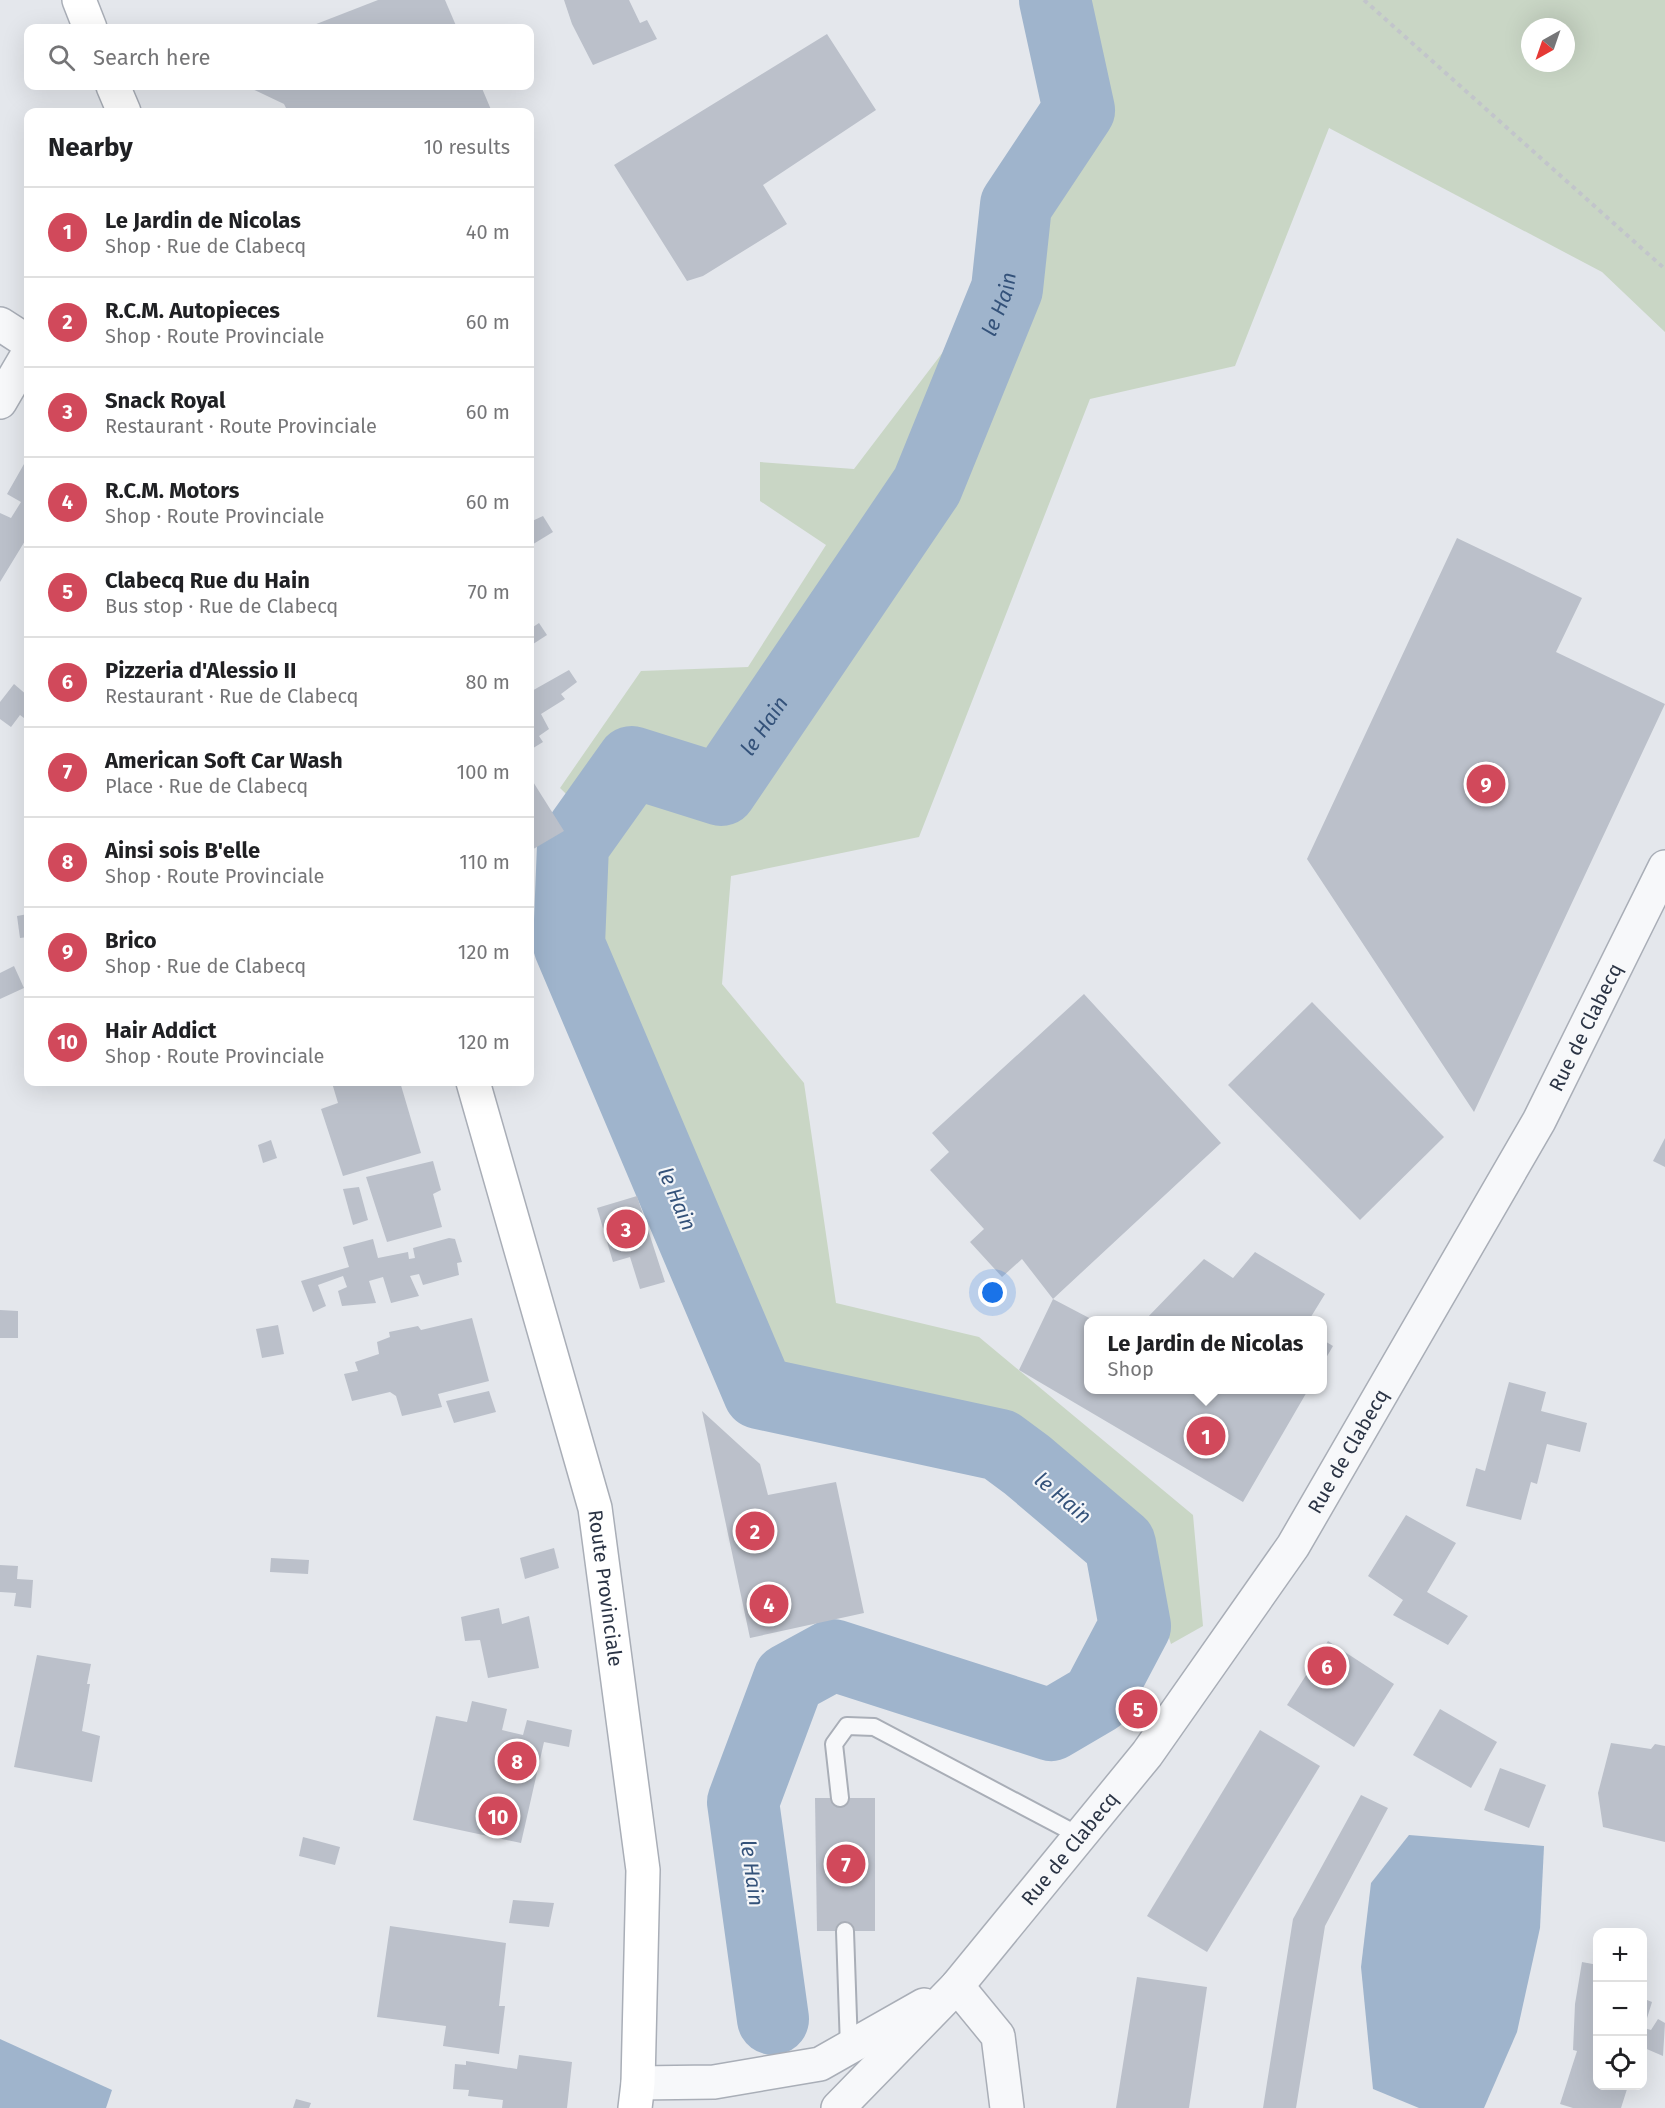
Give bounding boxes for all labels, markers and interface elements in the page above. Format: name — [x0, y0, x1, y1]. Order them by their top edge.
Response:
north arrow — [1521, 18, 1575, 72]
search box — [24, 24, 534, 90]
icon: search — [45, 41, 78, 74]
text: Search here — [93, 44, 211, 71]
text: Nearby — [48, 132, 133, 163]
text: 10 results — [423, 135, 510, 159]
text: Le Jardin de Nicolas — [105, 207, 301, 234]
text: 1 — [63, 220, 72, 244]
text: 40 m — [466, 220, 510, 244]
text: Shop · Rue de Clabecq — [105, 234, 306, 258]
water label: le Hain — [976, 271, 1022, 340]
text: R.C.M. Autopieces — [105, 297, 280, 324]
text: 2 — [62, 310, 73, 334]
text: 60 m — [466, 310, 510, 334]
text: Shop · Route Provinciale — [105, 324, 325, 348]
text: Snack Royal — [105, 387, 225, 414]
text: 3 — [62, 400, 73, 424]
text: 60 m — [466, 400, 510, 424]
text: Restaurant · Route Provinciale — [105, 414, 377, 438]
text: R.C.M. Motors — [105, 477, 239, 504]
text: 4 — [62, 490, 73, 514]
text: 60 m — [466, 490, 510, 514]
text: Shop · Route Provinciale — [105, 504, 325, 528]
text: Clabecq Rue du Hain — [105, 567, 310, 594]
text: 5 — [62, 580, 73, 604]
text: 70 m — [468, 580, 510, 604]
text: Bus stop · Rue de Clabecq — [105, 594, 338, 618]
text: Pizzeria d'Alessio II — [105, 657, 296, 684]
text: 6 — [62, 670, 73, 694]
text: 80 m — [465, 670, 510, 694]
text: Restaurant · Rue de Clabecq — [105, 684, 359, 708]
water label: le Hain — [735, 691, 794, 761]
text: American Soft Car Wash — [105, 747, 343, 774]
text: 7 — [63, 760, 72, 784]
text: 100 m — [457, 760, 510, 784]
pin: 9 — [1466, 762, 1506, 806]
text: Place · Rue de Clabecq — [105, 774, 308, 798]
text: Ainsi sois B'elle — [105, 837, 260, 864]
text: 8 — [62, 850, 73, 874]
text: 110 m — [459, 850, 510, 874]
text: Shop · Route Provinciale — [105, 864, 325, 888]
text: Brico — [105, 927, 157, 954]
text: 9 — [62, 940, 73, 964]
text: 120 m — [458, 940, 510, 964]
text: Shop · Rue de Clabecq — [105, 954, 306, 978]
street label: Rue de Clabecq — [1544, 959, 1627, 1095]
text: Hair Addict — [105, 1017, 217, 1044]
text: 10 — [57, 1030, 78, 1054]
text: 120 m — [458, 1030, 510, 1054]
text: Shop · Route Provinciale — [105, 1044, 325, 1068]
water label: le Hain — [652, 1163, 702, 1235]
pin: 3 — [606, 1206, 646, 1252]
your location — [978, 1278, 1007, 1307]
popup — [1084, 1316, 1327, 1394]
text: Le Jardin de Nicolas — [1108, 1330, 1303, 1357]
text: Shop — [1108, 1357, 1154, 1381]
street label: Rue de Clabecq — [1303, 1385, 1393, 1518]
pin: 1 — [1186, 1414, 1226, 1458]
water label: le Hain — [1029, 1467, 1097, 1529]
street label: Route Provinciale — [583, 1508, 628, 1668]
pin: 2 — [736, 1508, 774, 1553]
pin: 4 — [750, 1582, 788, 1626]
pin: 6 — [1308, 1644, 1346, 1688]
pin: 5 — [1118, 1686, 1158, 1732]
pin: 8 — [498, 1738, 536, 1784]
street label: Rue de Clabecq — [1016, 1787, 1123, 1910]
pin: 10 — [478, 1794, 518, 1838]
water label: le Hain — [735, 1838, 769, 1908]
pin: 7 — [826, 1842, 866, 1886]
map controls — [1593, 1928, 1647, 2090]
button: + — [1593, 1928, 1647, 1982]
button: − — [1593, 1982, 1647, 2036]
button: locate — [1593, 2036, 1647, 2090]

